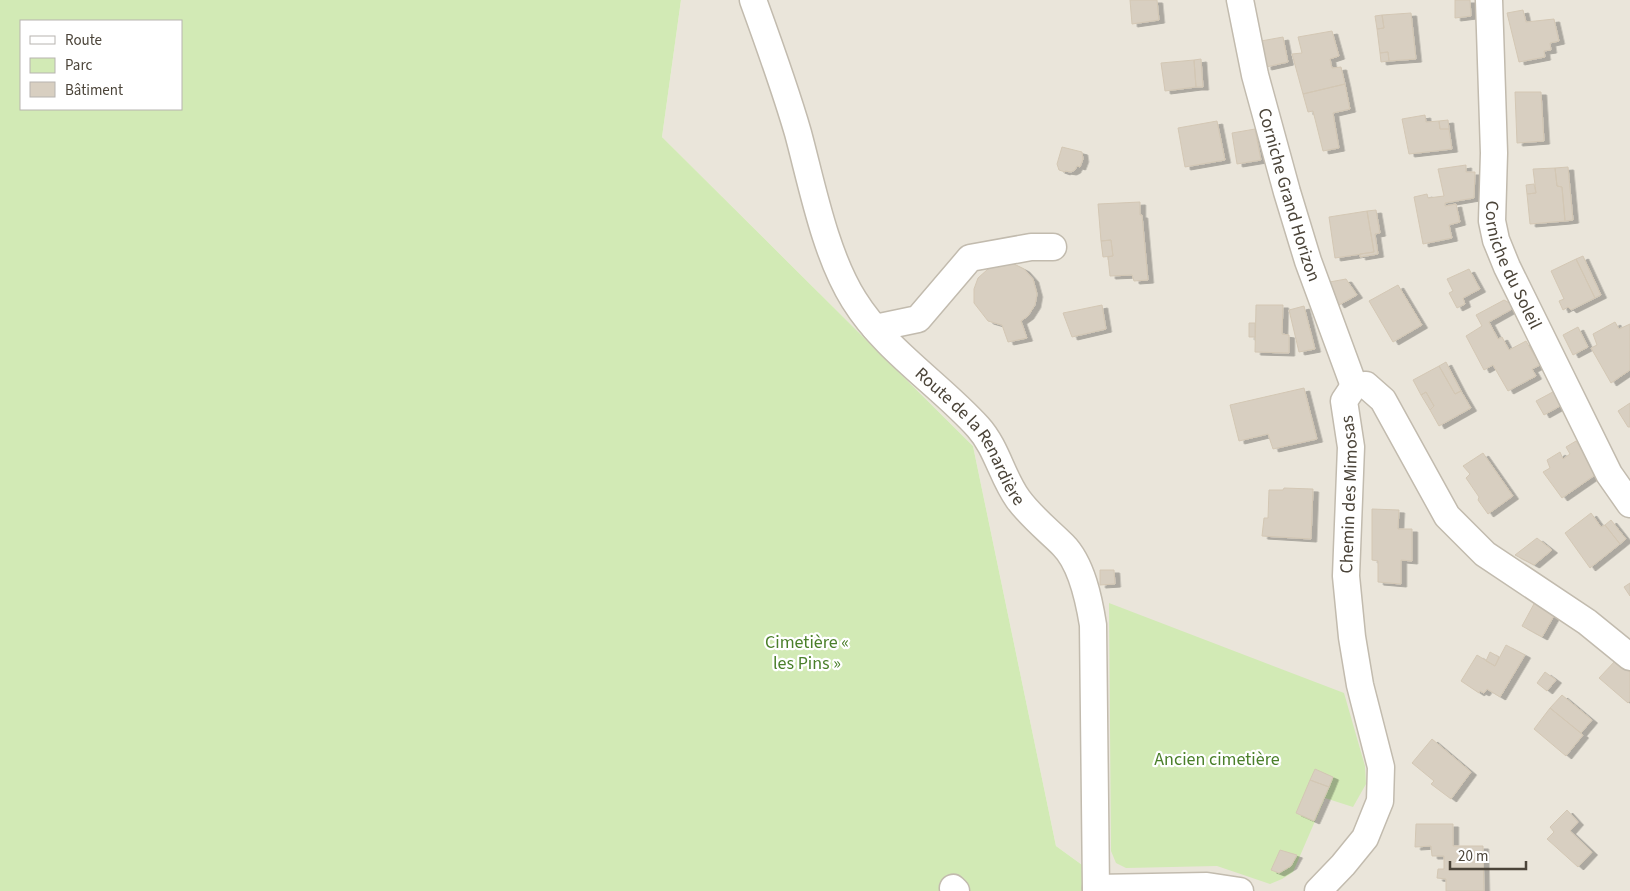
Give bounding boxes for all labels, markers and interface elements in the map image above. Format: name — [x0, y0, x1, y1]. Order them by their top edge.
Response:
legend — [20, 20, 182, 110]
text: Route — [65, 30, 102, 51]
text: Parc — [65, 55, 92, 76]
text: Bâtiment — [65, 80, 123, 101]
street label: Corniche Grand Horizon — [1252, 105, 1327, 285]
street label: Corniche du Soleil — [1480, 200, 1548, 333]
street label: Route de la Renardière — [910, 361, 1031, 511]
street label: Chemin des Mimosas — [1334, 414, 1364, 574]
park label: Cimetière « les Pins » — [765, 630, 849, 676]
park label: Ancien cimetière — [1154, 747, 1280, 772]
scale bar — [1450, 838, 1526, 870]
text: 20 m — [1458, 846, 1488, 867]

